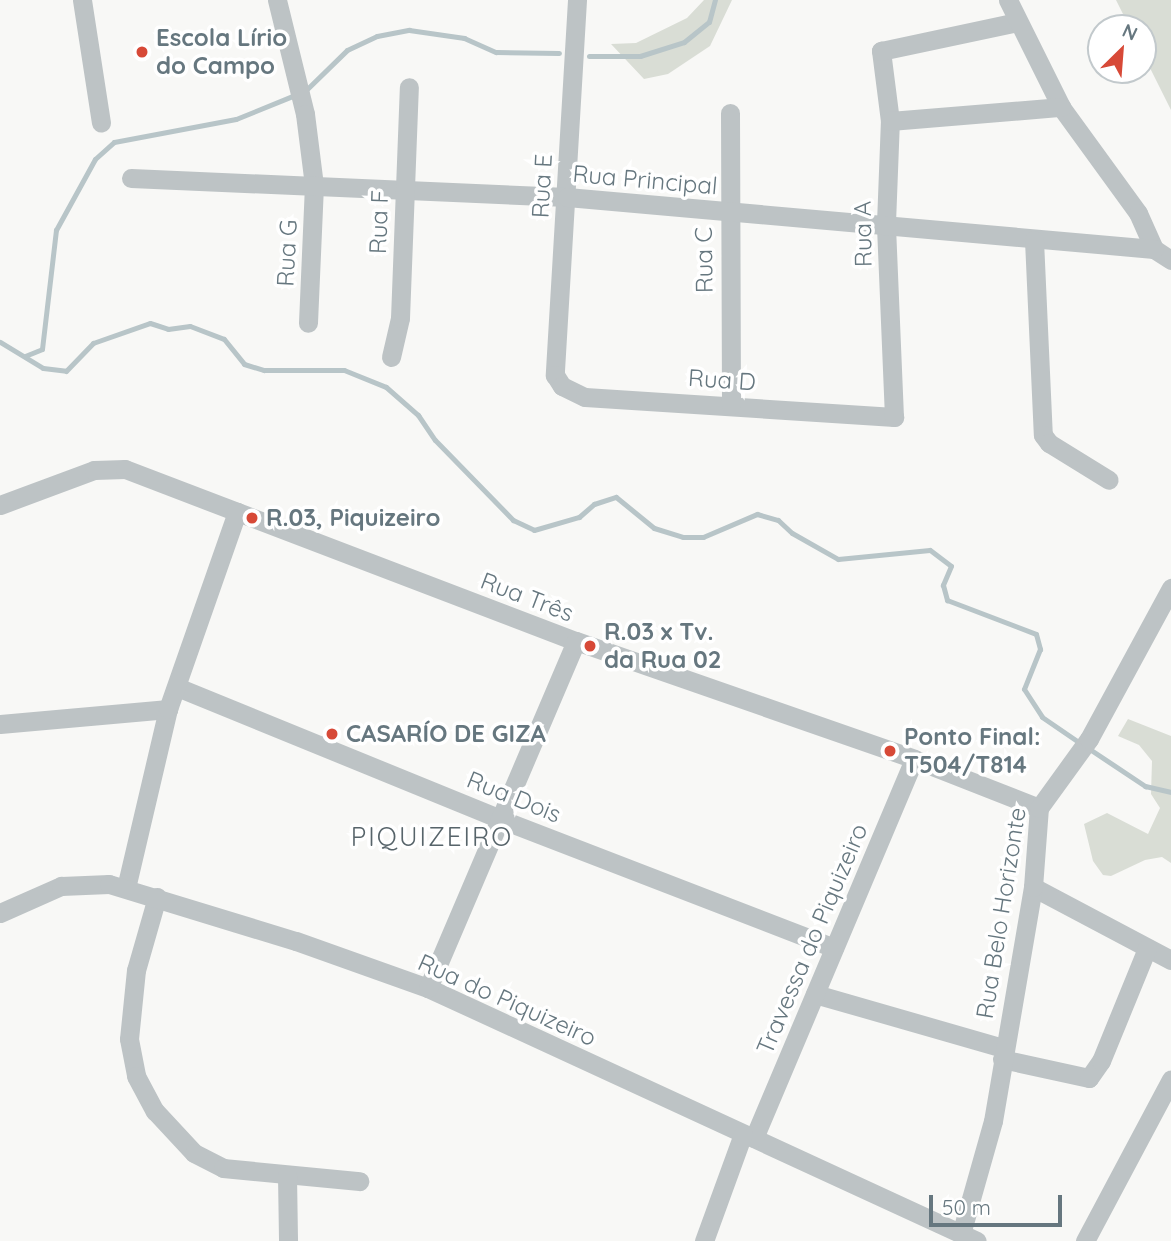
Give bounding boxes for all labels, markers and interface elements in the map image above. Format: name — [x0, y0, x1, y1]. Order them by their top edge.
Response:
north arrow — [1087, 14, 1157, 84]
text: N — [1119, 18, 1141, 46]
place label: Escola Lírio do Campo — [156, 24, 287, 80]
marker: Escola Lírio do Campo — [134, 44, 150, 60]
street label: Rua E — [526, 153, 558, 219]
street label: Rua Principal — [571, 159, 719, 201]
street label: Rua F — [363, 189, 395, 255]
street label: Rua A — [848, 201, 878, 267]
street label: Rua G — [271, 219, 303, 287]
street label: Rua C — [689, 227, 719, 293]
street label: Rua D — [687, 363, 757, 397]
place label: R.03, Piquizeiro — [266, 504, 440, 532]
marker: R.03, Piquizeiro — [244, 510, 260, 526]
street label: Rua Três — [476, 566, 578, 628]
place label: R.03 x Tv. da Rua 02 — [604, 618, 721, 674]
marker: R.03 x Tv. da Rua 02 — [582, 638, 598, 654]
place label: CASARÍO DE GIZA — [346, 720, 546, 748]
place label: Ponto Final: T504/T814 — [904, 723, 1040, 779]
marker: CASARÍO DE GIZA — [324, 726, 340, 742]
marker: Ponto Final: T504/T814 — [882, 743, 898, 759]
street label: Rua Dois — [463, 765, 565, 829]
street label: Rua Belo Horizonte — [970, 805, 1032, 1021]
street label: Travessa do Piquizeiro — [750, 819, 874, 1059]
district label: PIQUIZEIRO — [352, 821, 512, 853]
street label: Rua do Piquizeiro — [413, 948, 601, 1052]
scale bar — [933, 1182, 1066, 1226]
text: 50 m — [942, 1194, 991, 1220]

